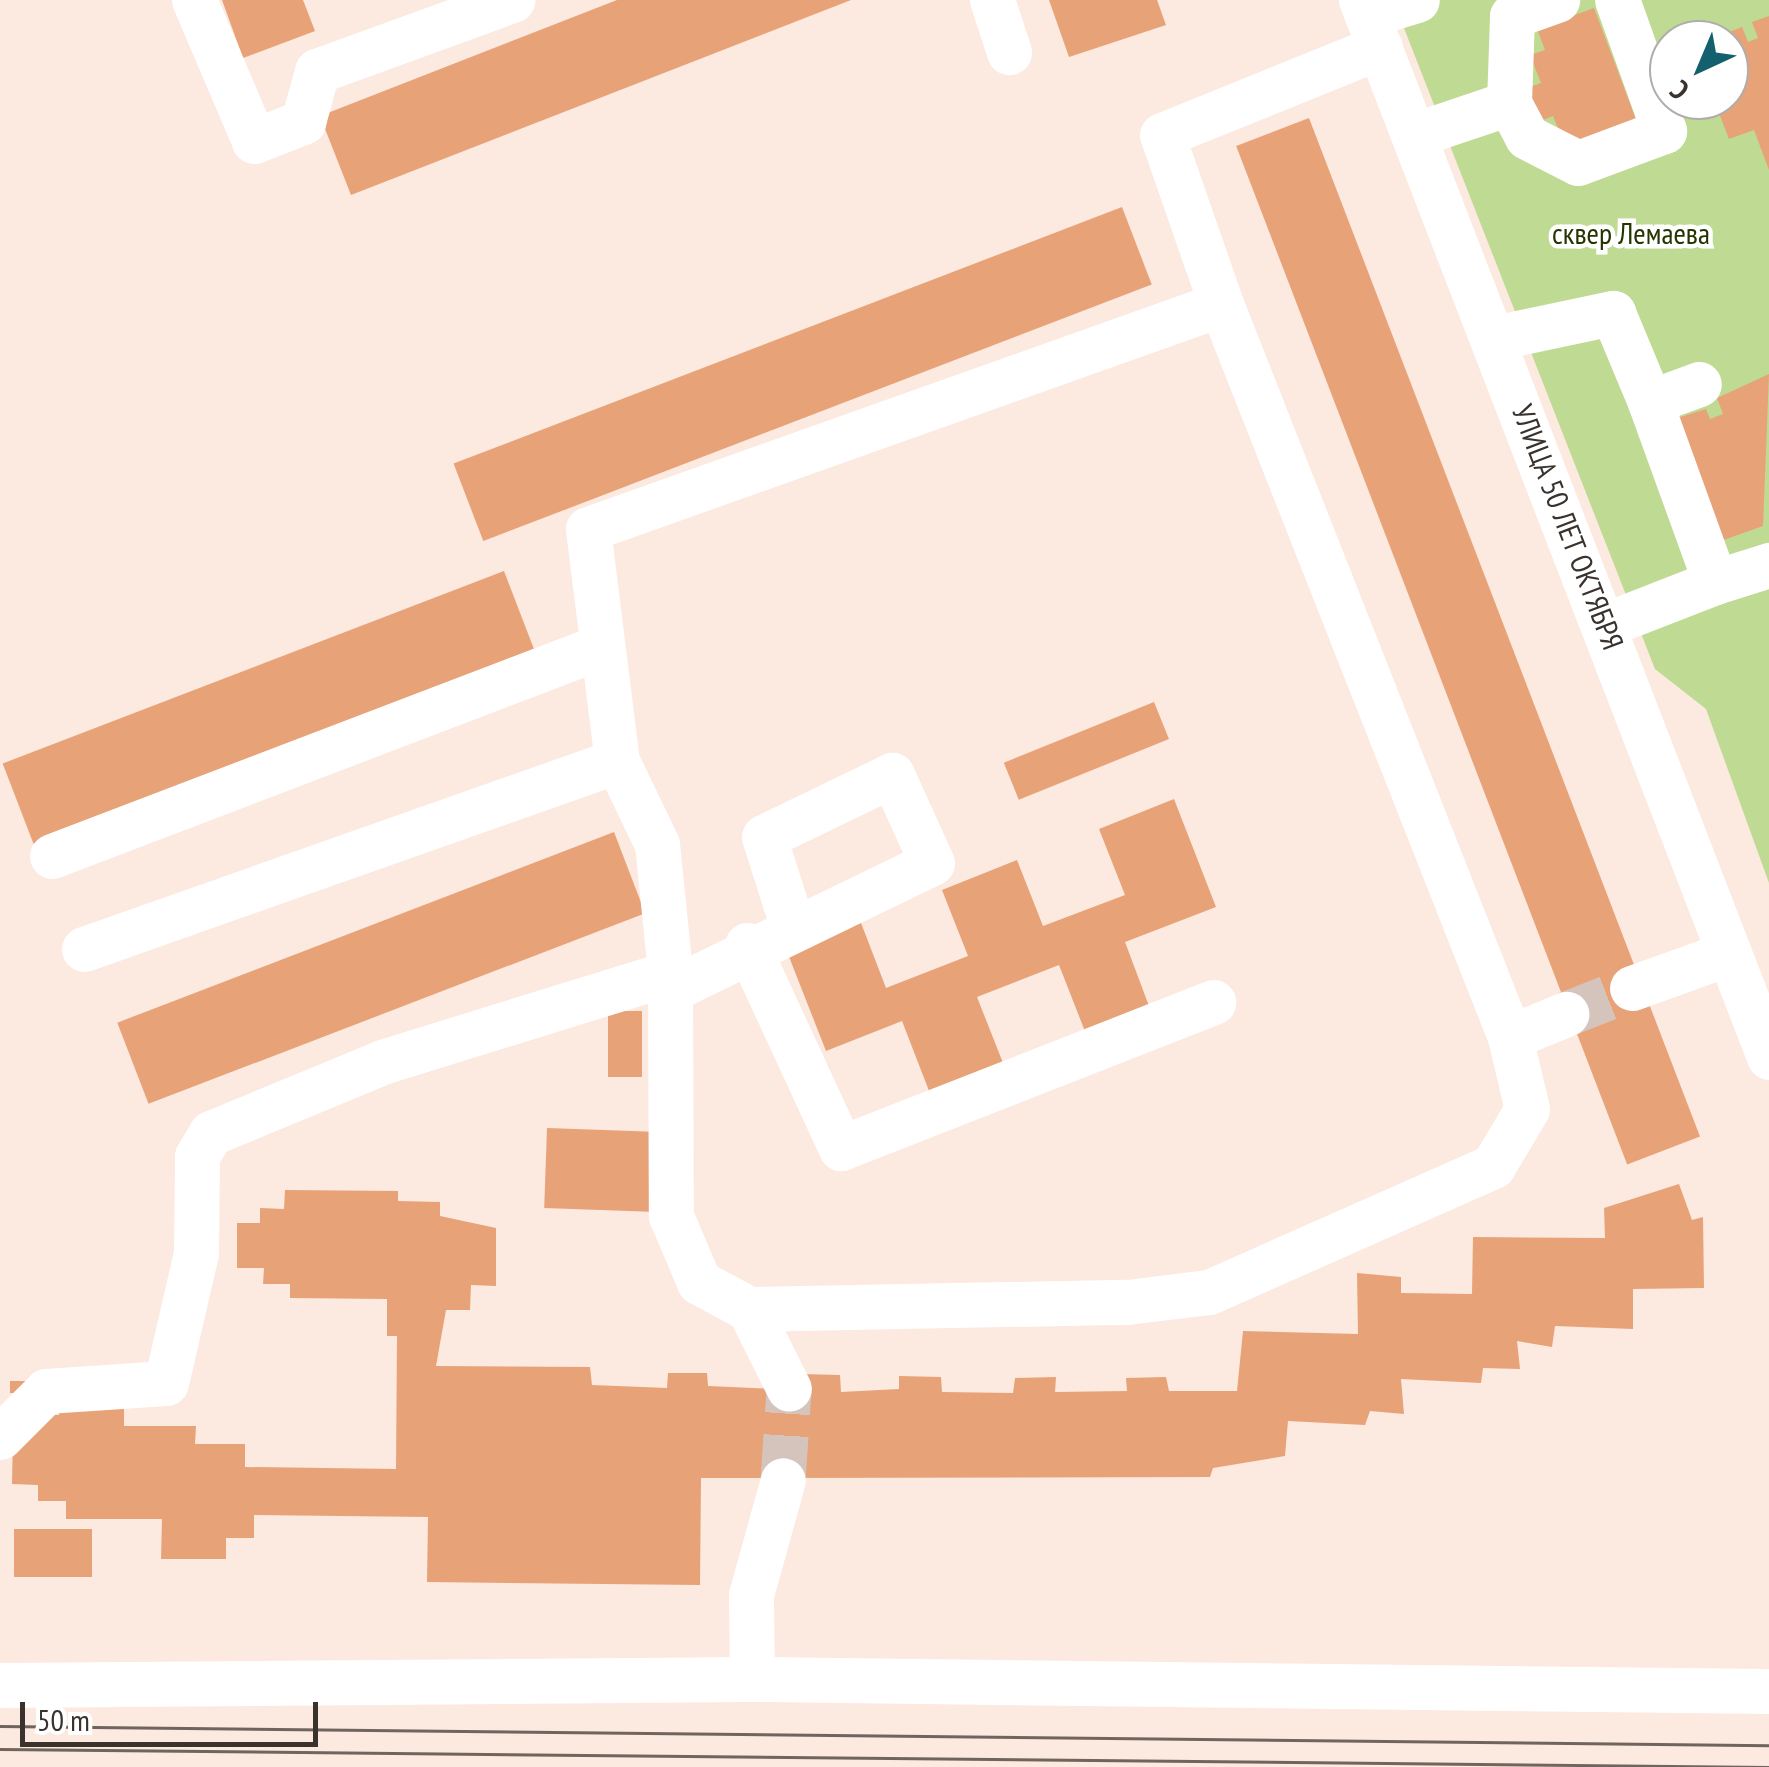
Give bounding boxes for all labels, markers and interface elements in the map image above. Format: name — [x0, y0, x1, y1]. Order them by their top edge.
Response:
north arrow — [1649, 20, 1749, 120]
text: С — [1662, 73, 1697, 108]
park label: сквер Лемаева — [1552, 215, 1710, 251]
street label: УЛИЦА 50 ЛЕТ ОКТЯБРЯ — [1504, 398, 1632, 656]
scale bar — [25, 1682, 322, 1744]
text: 50 m — [37, 1700, 90, 1739]

